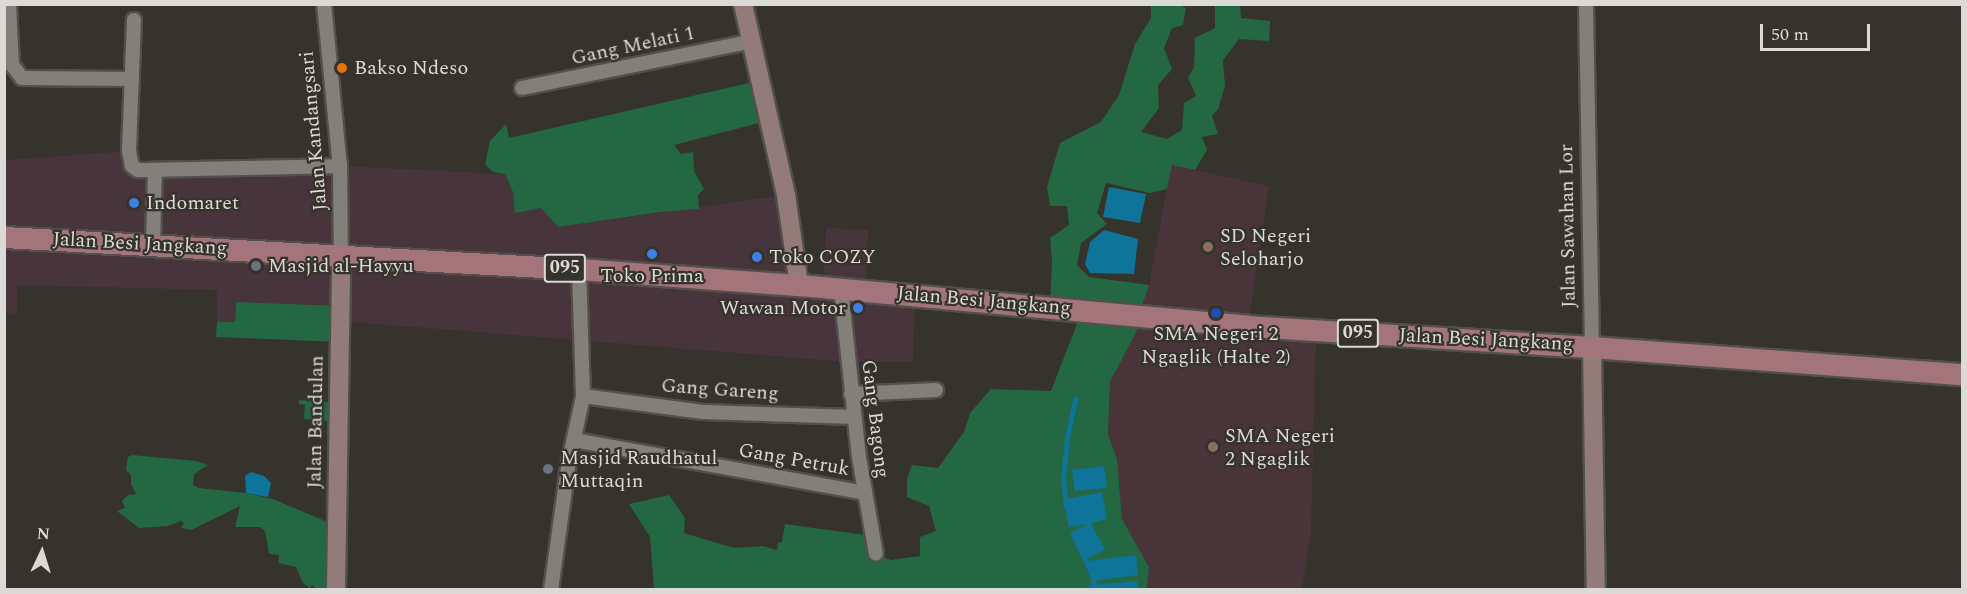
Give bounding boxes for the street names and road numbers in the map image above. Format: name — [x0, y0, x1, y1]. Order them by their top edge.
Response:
street label: Gang Melati 1 — [569, 21, 697, 71]
street label: Jalan Kandangsari — [295, 50, 333, 212]
street label: Jalan Sawahan Lor — [1555, 144, 1581, 308]
street label: Jalan Besi Jangkang — [52, 227, 228, 261]
road number: 095 — [542, 253, 588, 283]
street label: Jalan Besi Jangkang — [896, 281, 1072, 321]
road number: 095 — [1336, 318, 1380, 348]
street label: Jalan Besi Jangkang — [1398, 323, 1574, 357]
street label: Jalan Bandulan — [303, 355, 329, 489]
street label: Gang Bagong — [856, 358, 894, 480]
street label: Gang Gareng — [660, 374, 780, 406]
street label: Gang Petruk — [737, 438, 851, 482]

